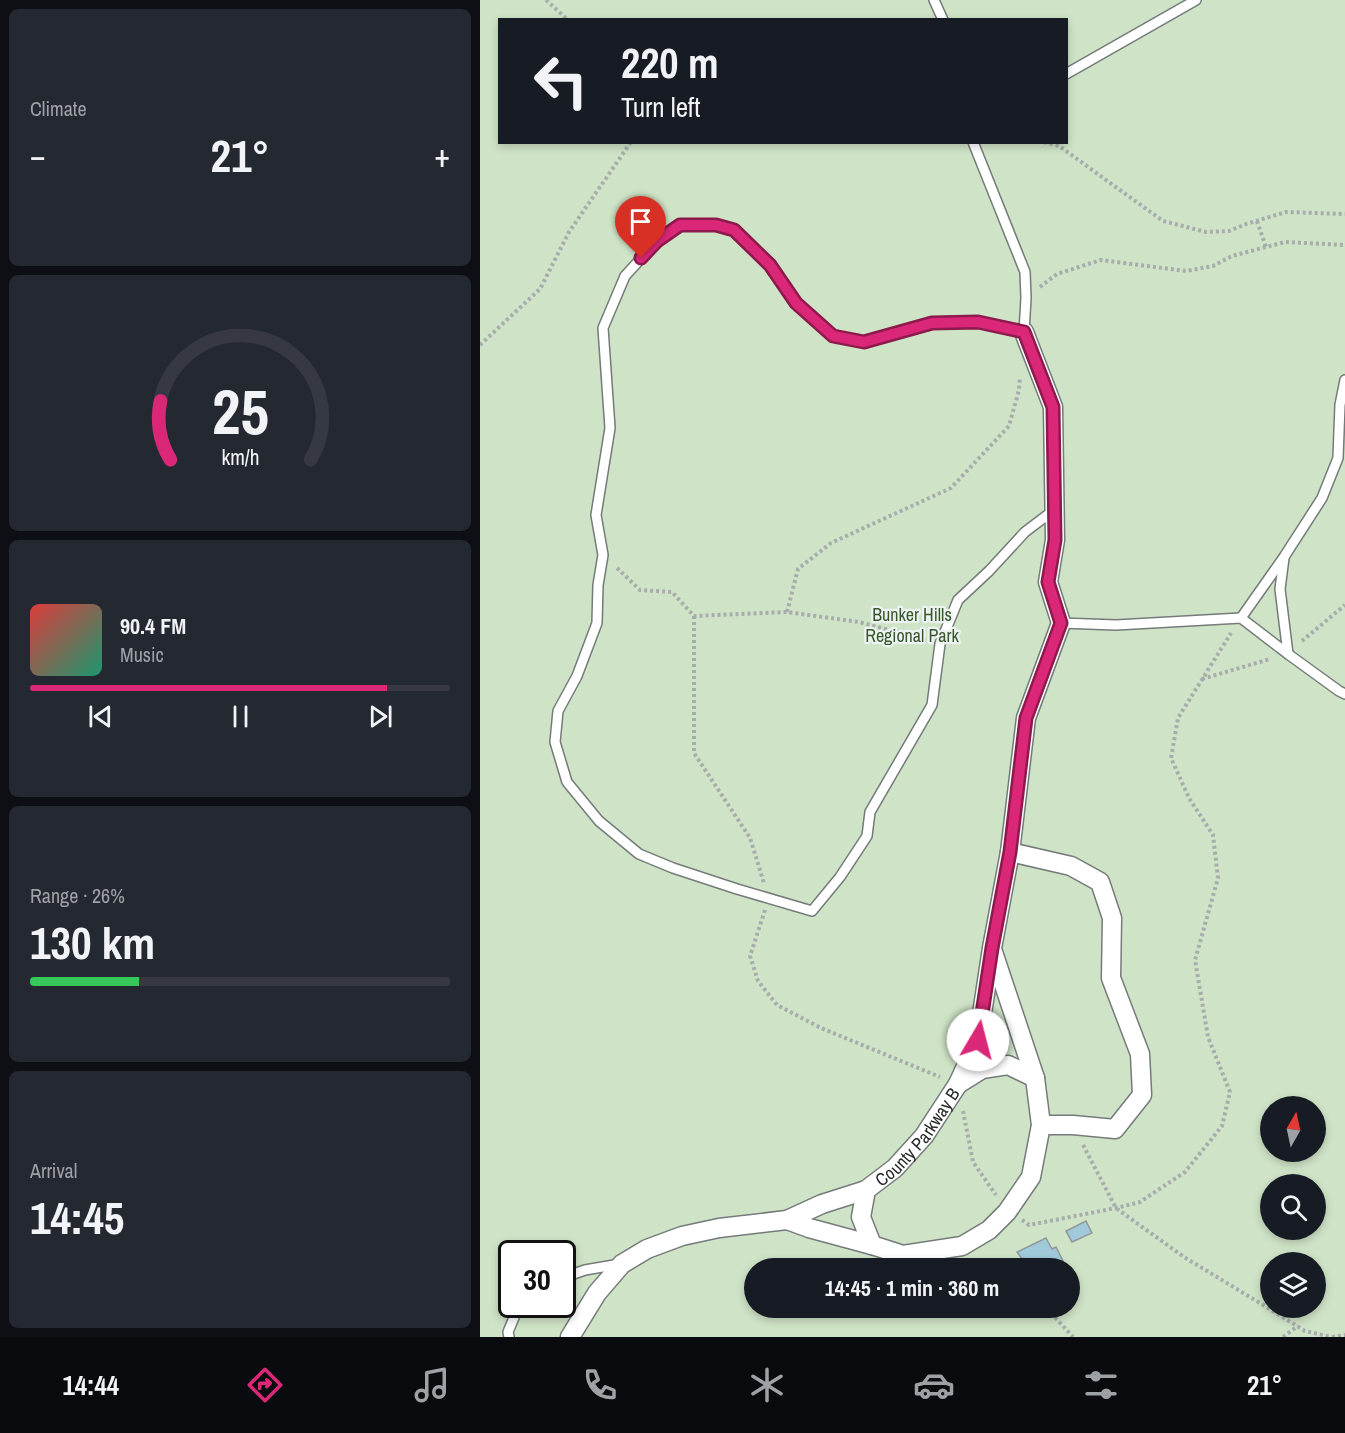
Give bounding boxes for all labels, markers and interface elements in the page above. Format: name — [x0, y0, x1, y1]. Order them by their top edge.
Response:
text: 220 m — [621, 35, 719, 91]
icon: left — [522, 42, 600, 120]
text: Turn left — [621, 89, 700, 125]
text: Climate — [30, 95, 87, 122]
text: 21° — [210, 125, 270, 186]
text: − — [30, 133, 46, 177]
text: + — [434, 133, 450, 177]
pin — [615, 196, 666, 258]
icon: arrive — [624, 205, 657, 238]
text: 25 — [212, 369, 268, 453]
text: km/h — [221, 443, 259, 472]
park label: Bunker Hills Regional Park — [865, 602, 959, 648]
text: 90.4 FM — [120, 611, 186, 641]
text: Music — [120, 641, 164, 668]
icon: previous — [84, 700, 117, 733]
icon: pause — [224, 700, 257, 733]
icon: next — [364, 700, 397, 733]
text: Range · 26% — [30, 882, 125, 909]
text: 130 km — [30, 912, 155, 973]
position arrow — [946, 1008, 1010, 1072]
street label: County Parkway B — [869, 1082, 965, 1192]
north arrow — [1260, 1096, 1326, 1162]
map controls — [1260, 1096, 1326, 1318]
text: Arrival — [30, 1157, 77, 1184]
button: search — [1260, 1174, 1326, 1240]
text: 14:45 — [30, 1187, 124, 1248]
speed limit sign: 30 — [498, 1240, 576, 1318]
button: layers — [1260, 1252, 1326, 1318]
text: 14:45 · 1 min · 360 m — [825, 1273, 999, 1303]
icon: directions — [244, 1364, 286, 1406]
icon: music — [411, 1364, 453, 1406]
icon: phone — [579, 1364, 621, 1406]
icon: climate — [746, 1364, 788, 1406]
icon: car — [913, 1364, 955, 1406]
icon: filters — [1080, 1364, 1122, 1406]
text: 14:44 — [63, 1367, 119, 1403]
text: 21° — [1247, 1367, 1282, 1403]

